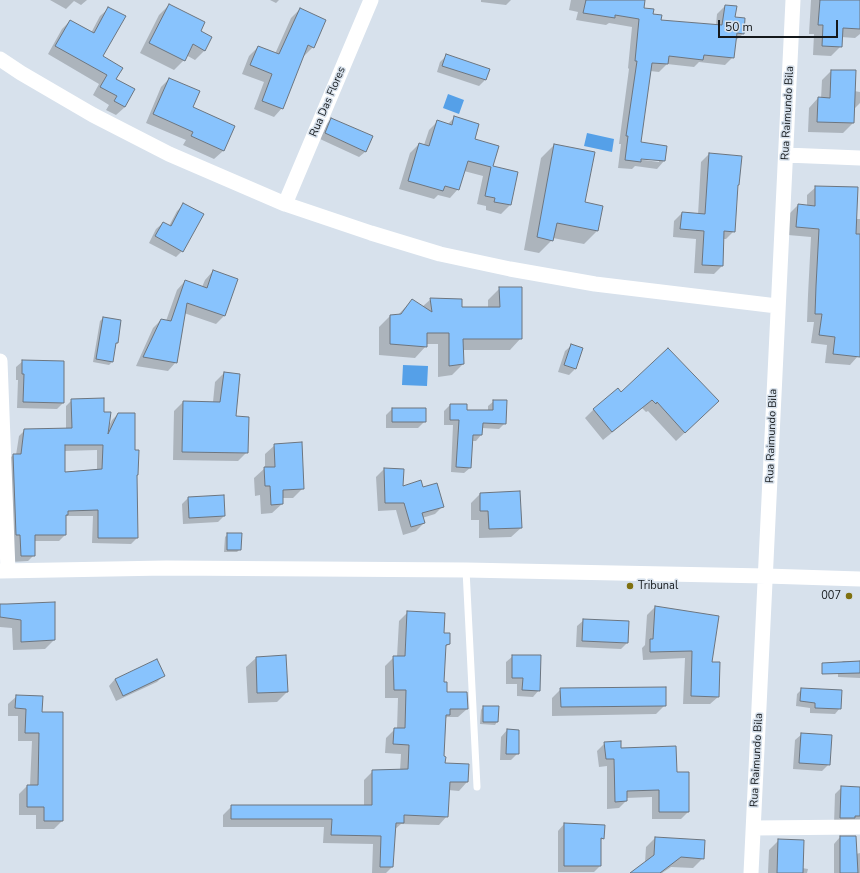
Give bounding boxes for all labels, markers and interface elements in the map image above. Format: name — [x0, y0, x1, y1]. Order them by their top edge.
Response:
scale bar — [720, 12, 840, 38]
text: 50 m — [725, 19, 753, 35]
street label: Rua Das Flores — [307, 65, 349, 139]
street label: Rua Raimundo Bila — [779, 66, 797, 160]
street label: Rua Raimundo Bila — [764, 389, 780, 483]
place label: Tribunal — [638, 579, 678, 593]
marker: Tribunal — [625, 581, 635, 591]
place label: 007 — [821, 589, 841, 603]
marker: 007 — [844, 591, 854, 601]
street label: Rua Raimundo Bila — [748, 713, 766, 807]

